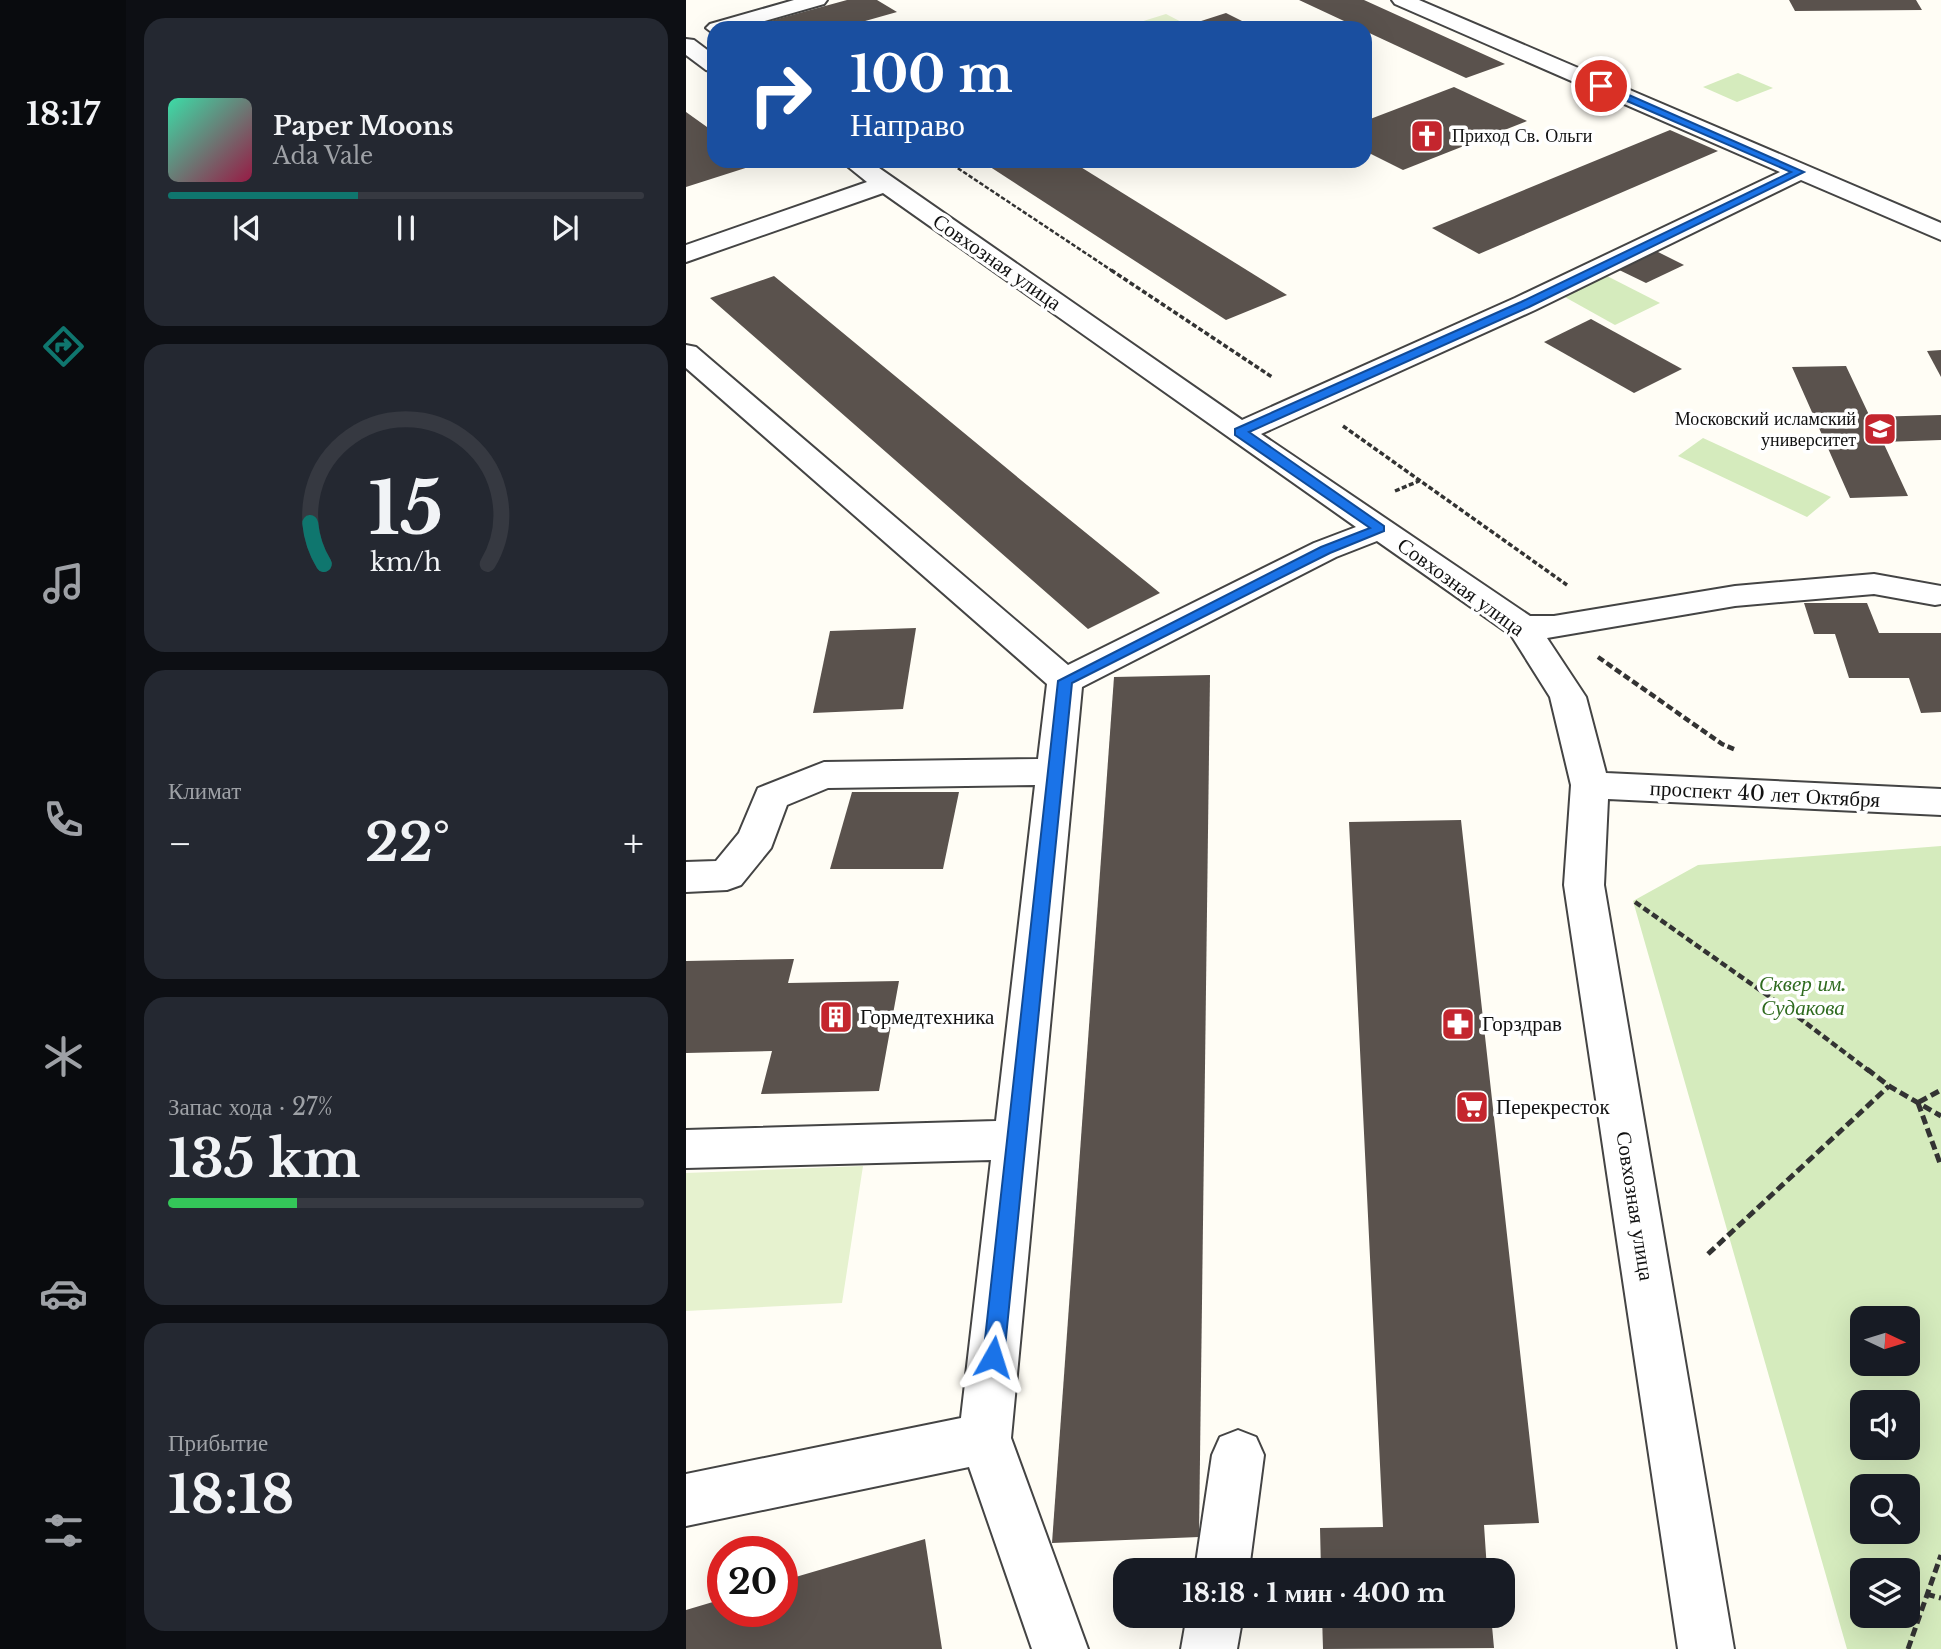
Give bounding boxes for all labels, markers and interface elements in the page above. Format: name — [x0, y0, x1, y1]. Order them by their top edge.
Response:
text: 100 m — [850, 44, 1013, 105]
icon: right — [735, 49, 826, 140]
pin — [1571, 56, 1631, 116]
icon: arrive — [1582, 67, 1620, 105]
text: 18:17 — [26, 94, 100, 134]
text: Направо — [850, 105, 965, 145]
text: Paper Moons — [273, 110, 454, 142]
church icon: Приход Св. Ольги — [1408, 117, 1446, 155]
place label: Приход Св. Ольги — [1452, 125, 1593, 147]
text: Ada Vale — [273, 142, 373, 170]
street label: Совхозная улица — [928, 208, 1067, 316]
icon: previous — [228, 209, 266, 247]
icon: pause — [387, 209, 425, 247]
icon: next — [546, 209, 584, 247]
icon: directions — [39, 322, 88, 371]
place label: Московский исламский университет — [1675, 408, 1856, 451]
school or university icon: Московский исламский университет — [1861, 410, 1899, 448]
text: 15 — [368, 464, 444, 555]
street label: Совхозная улица — [1392, 532, 1530, 642]
text: km/h — [371, 547, 441, 578]
icon: music — [39, 559, 88, 608]
street label: проспект 40 лет Октября — [1649, 775, 1881, 813]
text: Климат — [168, 777, 241, 805]
icon: phone — [39, 795, 88, 844]
text: 22° — [365, 811, 450, 875]
text: − — [168, 820, 192, 867]
text: + — [623, 820, 644, 867]
park label: Сквер им. Судакова — [1759, 971, 1847, 1021]
building icon: Гормедтехника — [817, 998, 855, 1036]
place label: Гормедтехника — [860, 1004, 995, 1030]
pharmacy icon: Горздрав — [1439, 1005, 1477, 1043]
place label: Горздрав — [1482, 1011, 1562, 1037]
icon: climate — [39, 1032, 88, 1081]
supermarket icon: Перекресток — [1453, 1088, 1491, 1126]
text: Запас хода · 27% — [168, 1093, 333, 1121]
place label: Перекресток — [1496, 1094, 1611, 1120]
text: 135 km — [168, 1127, 361, 1191]
street label: Совхозная улица — [1610, 1129, 1660, 1283]
icon: car — [39, 1269, 88, 1318]
north arrow — [1850, 1306, 1920, 1376]
map controls — [1850, 1306, 1920, 1628]
position arrow — [956, 1320, 1030, 1394]
button: sound — [1850, 1390, 1920, 1460]
text: Прибытие — [168, 1429, 268, 1457]
text: 18:18 — [168, 1463, 294, 1527]
button: search — [1850, 1474, 1920, 1544]
icon: filters — [39, 1506, 88, 1555]
speed limit sign: 20 — [707, 1536, 798, 1627]
button: layers — [1850, 1558, 1920, 1628]
text: 18:18 · 1 мин · 400 m — [1182, 1577, 1446, 1609]

